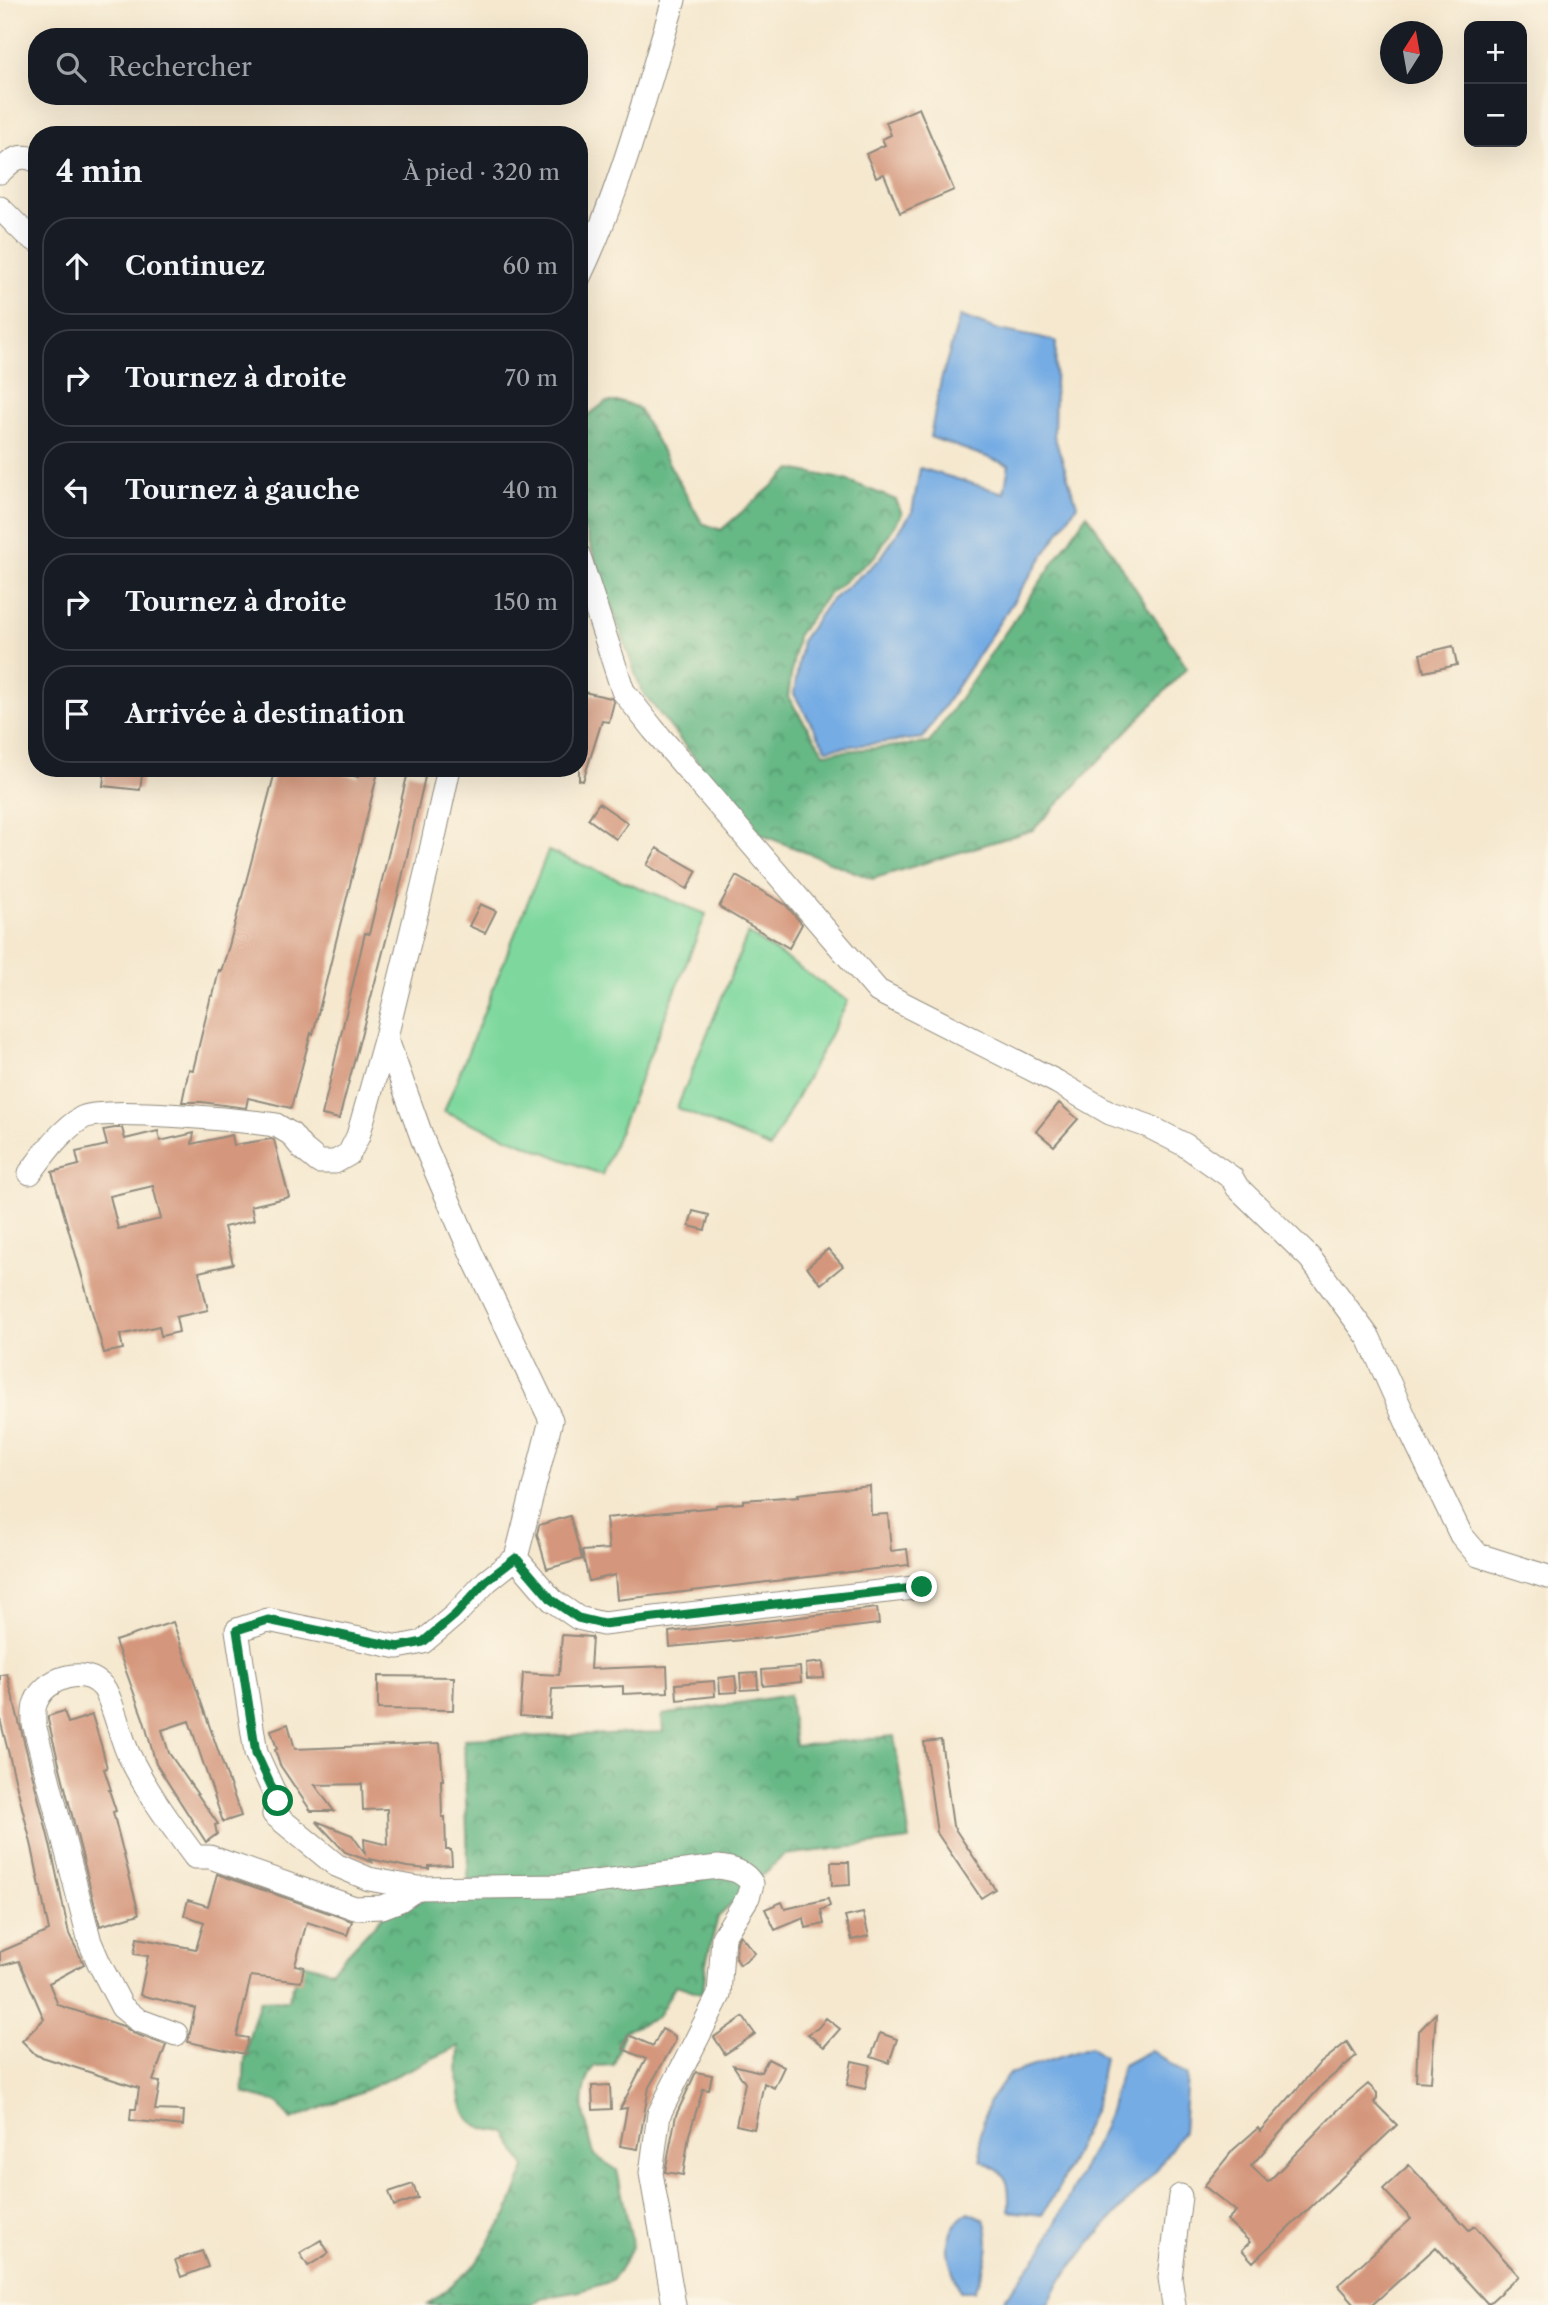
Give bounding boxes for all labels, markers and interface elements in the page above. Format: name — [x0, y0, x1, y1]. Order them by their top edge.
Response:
north arrow — [1380, 21, 1443, 84]
map controls — [1464, 21, 1527, 147]
button: + — [1464, 21, 1527, 84]
search box — [28, 28, 588, 105]
icon: search — [52, 48, 90, 86]
text: Rechercher — [108, 51, 252, 83]
button: − — [1464, 84, 1527, 147]
text: 4 min — [56, 153, 142, 190]
text: À pied · 320 m — [403, 158, 560, 186]
icon: ahead — [58, 247, 96, 285]
text: Continuez — [125, 250, 265, 282]
text: 60 m — [502, 252, 558, 280]
icon: right — [58, 359, 96, 397]
text: Tournez à droite — [125, 362, 347, 394]
text: 70 m — [505, 364, 558, 392]
icon: left — [58, 471, 96, 509]
text: Tournez à gauche — [125, 474, 360, 506]
text: 40 m — [503, 476, 558, 504]
icon: right — [58, 583, 96, 621]
text: Tournez à droite — [125, 586, 347, 618]
text: 150 m — [494, 588, 558, 616]
icon: arrive — [58, 695, 96, 733]
text: Arrivée à destination — [125, 698, 405, 730]
route end — [906, 1571, 937, 1602]
route start — [262, 1785, 293, 1816]

